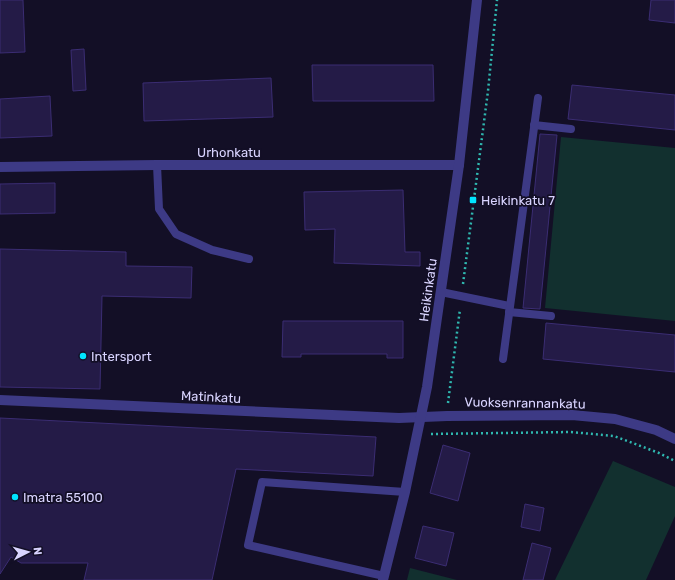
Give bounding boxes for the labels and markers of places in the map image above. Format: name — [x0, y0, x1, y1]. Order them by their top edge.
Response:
place label: Heikinkatu 7 — [481, 193, 555, 208]
marker: Heikinkatu 7 — [468, 195, 478, 205]
place label: Intersport — [91, 349, 152, 364]
marker: Intersport — [78, 351, 88, 361]
place label: Imatra 55100 — [23, 490, 103, 505]
marker: Imatra 55100 — [10, 492, 20, 502]

